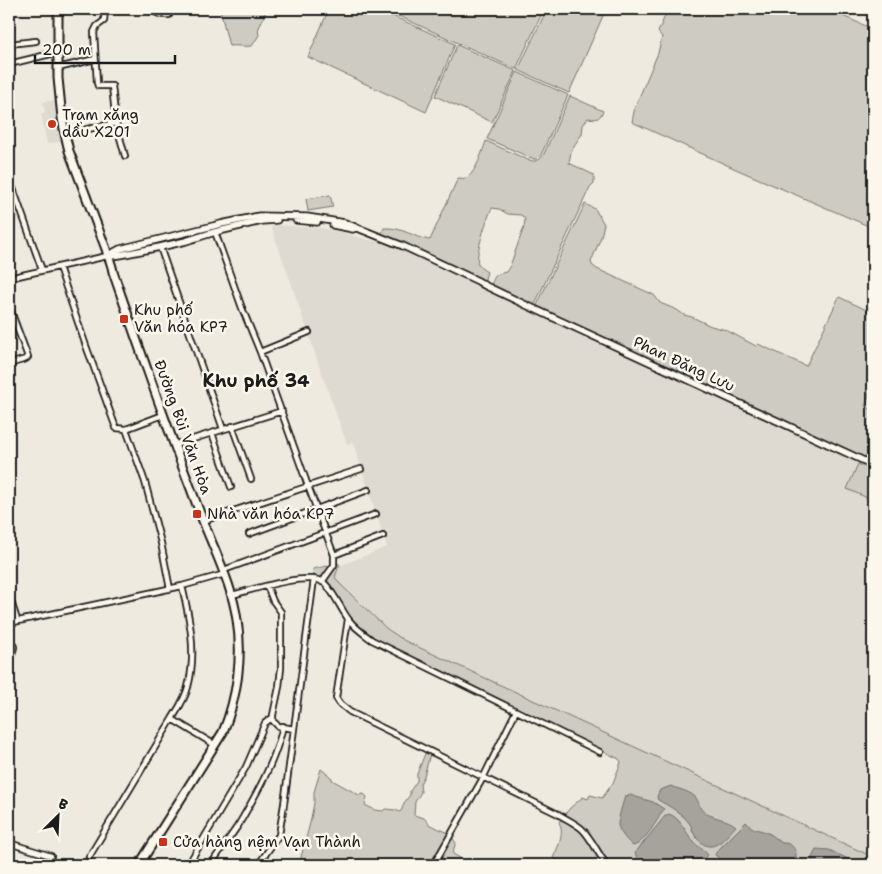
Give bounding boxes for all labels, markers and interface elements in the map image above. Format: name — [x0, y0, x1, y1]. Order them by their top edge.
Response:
scale bar — [35, 32, 175, 64]
text: 200 m — [42, 40, 91, 60]
place label: Trạm xăng dầu X201 — [62, 105, 139, 142]
marker: Trạm xăng dầu X201 — [46, 118, 58, 130]
place label: Khu phố Văn hóa KP7 — [134, 300, 228, 337]
marker: Khu phố Văn hóa KP7 — [118, 313, 130, 325]
street label: Phan Đăng Lưu — [630, 332, 738, 396]
street label: Đường Bùi Văn Hòa — [149, 357, 217, 498]
district label: Khu phố 34 — [203, 369, 310, 393]
place label: Nhà văn hóa KP7 — [207, 504, 334, 524]
marker: Nhà văn hóa KP7 — [191, 508, 203, 520]
north arrow — [32, 792, 82, 842]
text: B — [56, 794, 71, 814]
place label: Cửa hàng nệm Vạn Thành — [173, 832, 361, 852]
marker: Cửa hàng nệm Vạn Thành — [157, 836, 169, 848]

